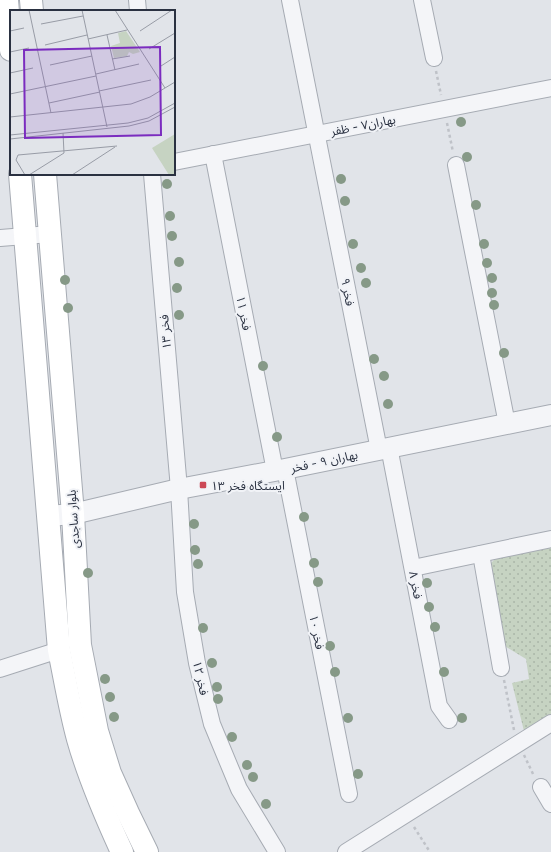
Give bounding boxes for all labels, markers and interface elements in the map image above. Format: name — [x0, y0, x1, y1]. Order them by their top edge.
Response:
inset map — [10, 10, 175, 175]
street label: بهاران۷ - ظفر — [328, 111, 397, 139]
street label: فخر ۹ — [338, 277, 358, 307]
street label: فخر ۱۱ — [233, 294, 255, 332]
street label: فخر ۱۳ — [156, 314, 174, 350]
street label: بهاران ۹ - فخر — [288, 447, 359, 476]
place label: ایستگاه فخر ۱۳ — [211, 478, 285, 493]
marker: ایستگاه فخر ۱۳ — [198, 480, 208, 490]
street label: بلوار ساجدی — [63, 489, 83, 549]
street label: فخر ۸ — [406, 570, 426, 600]
street label: فخر ۱۰ — [306, 613, 328, 651]
street label: فخر ۱۲ — [190, 659, 212, 697]

